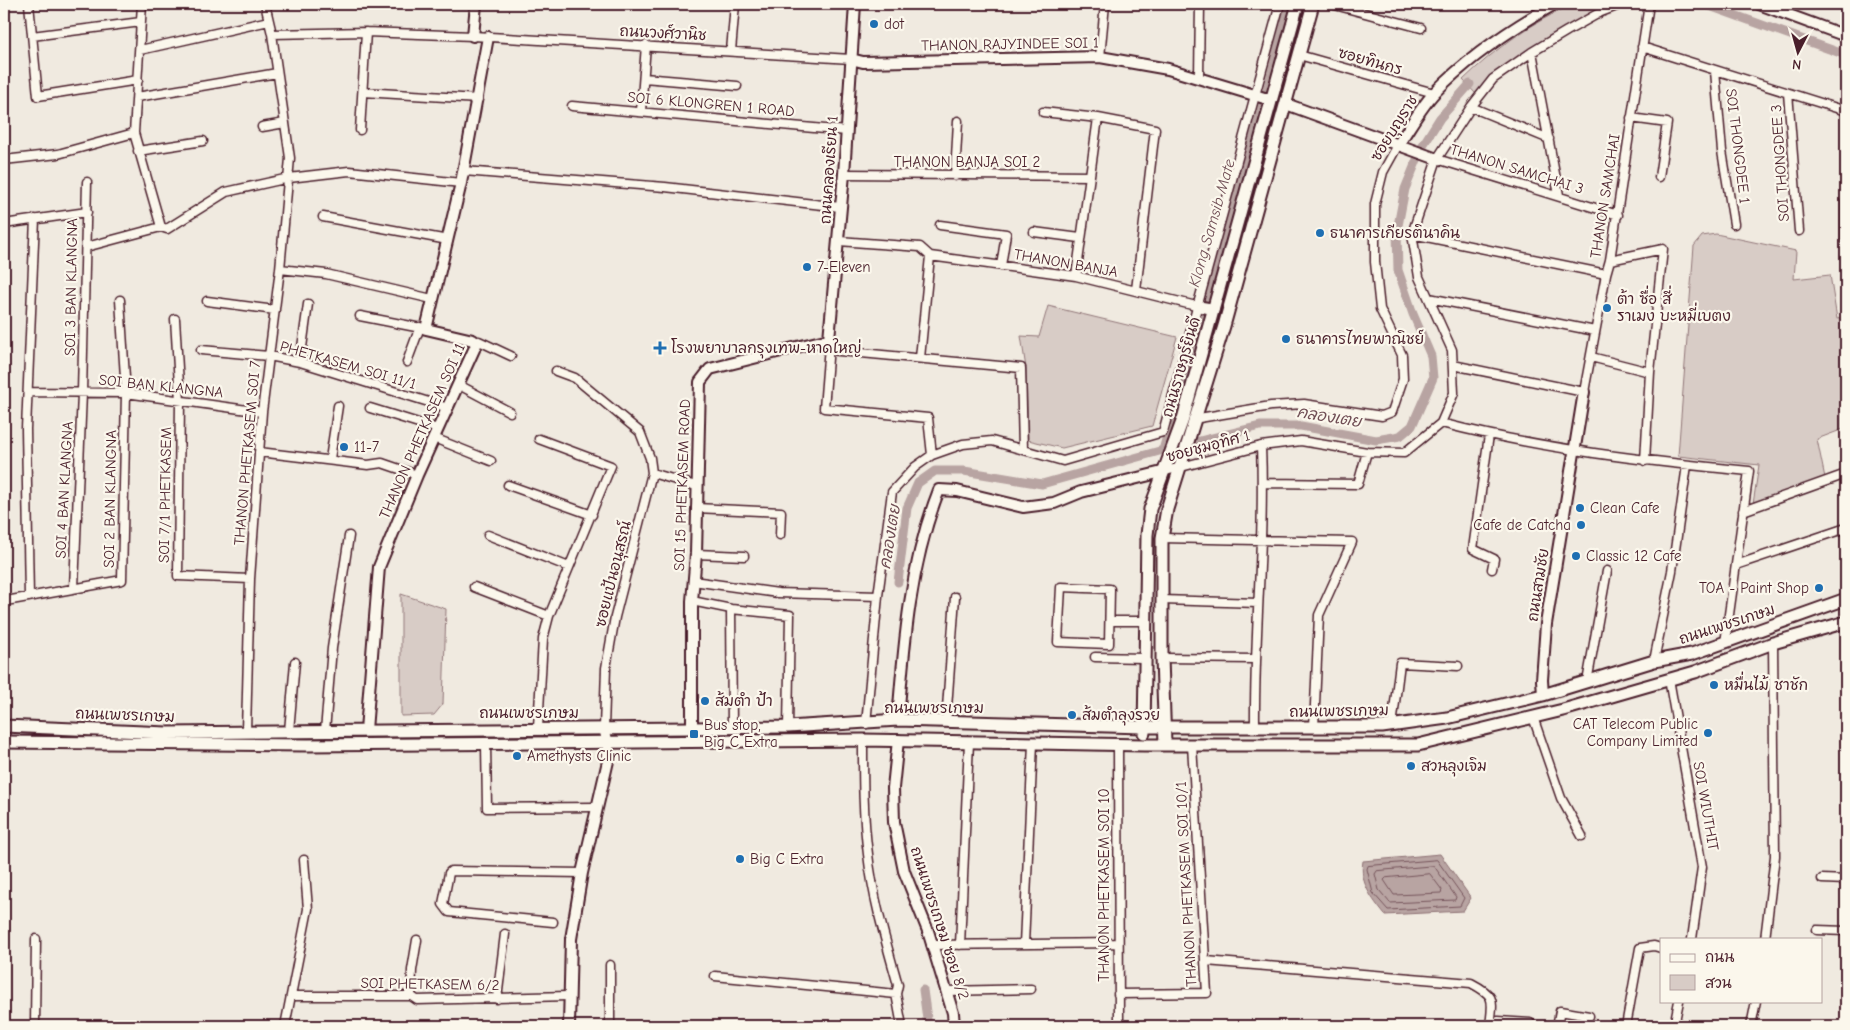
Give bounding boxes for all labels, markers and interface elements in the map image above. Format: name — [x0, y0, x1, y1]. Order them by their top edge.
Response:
place label: dot — [884, 15, 905, 33]
marker: dot — [868, 18, 880, 30]
street label: ถนนวงศ์วานิช — [619, 21, 707, 44]
north arrow — [1772, 28, 1822, 78]
street label: THANON RAJYINDEE SOI 1 — [921, 33, 1099, 55]
street label: ซอยทินกร — [1336, 43, 1404, 79]
text: N — [1791, 56, 1802, 73]
street label: SOI THONGDEE 1 — [1722, 87, 1754, 205]
street label: SOI 6 KLONGREN 1 ROAD — [627, 88, 795, 120]
street label: ซอยบุญราช — [1367, 91, 1423, 165]
street label: SOI THONGDEE 3 — [1767, 104, 1793, 222]
street label: ถนนคลองเรียน 1 — [816, 115, 842, 225]
street label: THANON SAMCHAI — [1586, 132, 1624, 260]
street label: THANON SAMCHAI 3 — [1448, 140, 1586, 198]
street label: THANON BANJA SOI 2 — [894, 153, 1040, 171]
water label: Klong Samsib Mate — [1185, 157, 1239, 289]
street label: SOI 3 BAN KLANGNA — [61, 218, 81, 356]
place label: ธนาคารเกียรตินาคิน — [1330, 224, 1460, 242]
marker: ธนาคารเกียรตินาคิน — [1314, 227, 1326, 239]
street label: THANON BANJA — [1013, 245, 1120, 281]
place label: 7-Eleven — [817, 258, 871, 276]
marker: 7-Eleven — [801, 261, 813, 273]
place label: ต้า ซื่อ สี่ ราเมง บะหมี่เบตง — [1617, 285, 1731, 325]
marker: ต้า ซื่อ สี่ ราเมง บะหมี่เบตง — [1601, 302, 1613, 314]
street label: ถนนราษฎร์ยินดี — [1157, 314, 1205, 420]
place label: ธนาคารไทยพาณิชย์ — [1296, 329, 1424, 348]
marker: ธนาคารไทยพาณิชย์ — [1280, 333, 1292, 345]
street label: PHETKASEM SOI 11/1 — [278, 337, 418, 393]
place label: โรงพยาบาลกรุงเทพ-หาดใหญ่ — [671, 338, 861, 359]
street label: THANON PHETKASEM SOI 11 — [375, 340, 469, 522]
marker: โรงพยาบาลกรุงเทพ-หาดใหญ่ — [653, 341, 667, 355]
street label: THANON PHETKASEM SOI 7 — [230, 360, 264, 546]
street label: SOI BAN KLANGNA — [98, 371, 224, 402]
street label: SOI 15 PHETKASEM ROAD — [670, 399, 694, 571]
water label: คลองเตย — [1296, 403, 1364, 431]
street label: SOI 4 BAN KLANGNA — [51, 421, 77, 559]
street label: ซอยชุมอุทิศ 1 — [1164, 426, 1252, 468]
street label: SOI 7/1 PHETKASEM — [155, 427, 175, 563]
street label: SOI 2 BAN KLANGNA — [100, 430, 120, 568]
place label: 11-7 — [354, 438, 379, 456]
marker: 11-7 — [338, 441, 350, 453]
place label: Clean Cafe — [1590, 499, 1660, 517]
water label: คลองเตย — [876, 502, 904, 570]
marker: Clean Cafe — [1574, 502, 1586, 514]
place label: Cafe de Catcha — [1473, 516, 1571, 534]
street label: ซอยแป้นอนุสรณ์ — [590, 519, 637, 630]
marker: Cafe de Catcha — [1575, 519, 1587, 531]
street label: ถนนสามชัย — [1523, 547, 1553, 623]
place label: Classic 12 Cafe — [1586, 547, 1682, 565]
marker: Classic 12 Cafe — [1570, 550, 1582, 562]
place label: TOA - Paint Shop — [1699, 579, 1809, 597]
marker: TOA - Paint Shop — [1813, 582, 1825, 594]
street label: ถนนเพชรเกษม — [1677, 600, 1777, 648]
place label: หมื่นไม้ ชาชัก — [1724, 671, 1808, 694]
marker: หมื่นไม้ ชาชัก — [1708, 679, 1720, 691]
place label: ส้มตำ ป้า — [715, 691, 773, 710]
marker: ส้มตำ ป้า — [699, 695, 711, 707]
street label: ถนนเพชรเกษม — [884, 699, 984, 717]
street label: ถนนเพชรเกษม — [1289, 701, 1389, 721]
street label: ถนนเพชรเกษม — [75, 704, 175, 726]
street label: ถนนเพชรเกษม — [479, 704, 579, 722]
place label: ส้มตำลุงรวย — [1082, 705, 1160, 726]
marker: ส้มตำลุงรวย — [1066, 709, 1078, 721]
place label: CAT Telecom Public Company Limited — [1573, 715, 1698, 750]
place label: Bus stop, Big C Extra — [704, 716, 778, 751]
marker: CAT Telecom Public Company Limited — [1702, 727, 1714, 739]
marker: Bus stop, Big C Extra — [688, 728, 700, 740]
place label: Amethysts Clinic — [527, 747, 631, 765]
marker: Amethysts Clinic — [511, 750, 523, 762]
place label: สวนลุงเจิม — [1421, 757, 1487, 777]
marker: สวนลุงเจิม — [1405, 760, 1417, 772]
street label: SOI WIUTHIT — [1689, 760, 1723, 852]
street label: THANON PHETKASEM SOI 10/1 — [1172, 781, 1200, 987]
street label: THANON PHETKASEM SOI 10 — [1095, 788, 1113, 982]
street label: ถนนเพชรเกษม ซอย 8/2 — [907, 844, 973, 1002]
place label: Big C Extra — [750, 850, 824, 868]
marker: Big C Extra — [734, 853, 746, 865]
legend — [1660, 938, 1822, 1002]
text: ถนน — [1705, 948, 1734, 966]
street label: SOI PHETKASEM 6/2 — [360, 974, 500, 994]
text: สวน — [1705, 974, 1732, 992]

